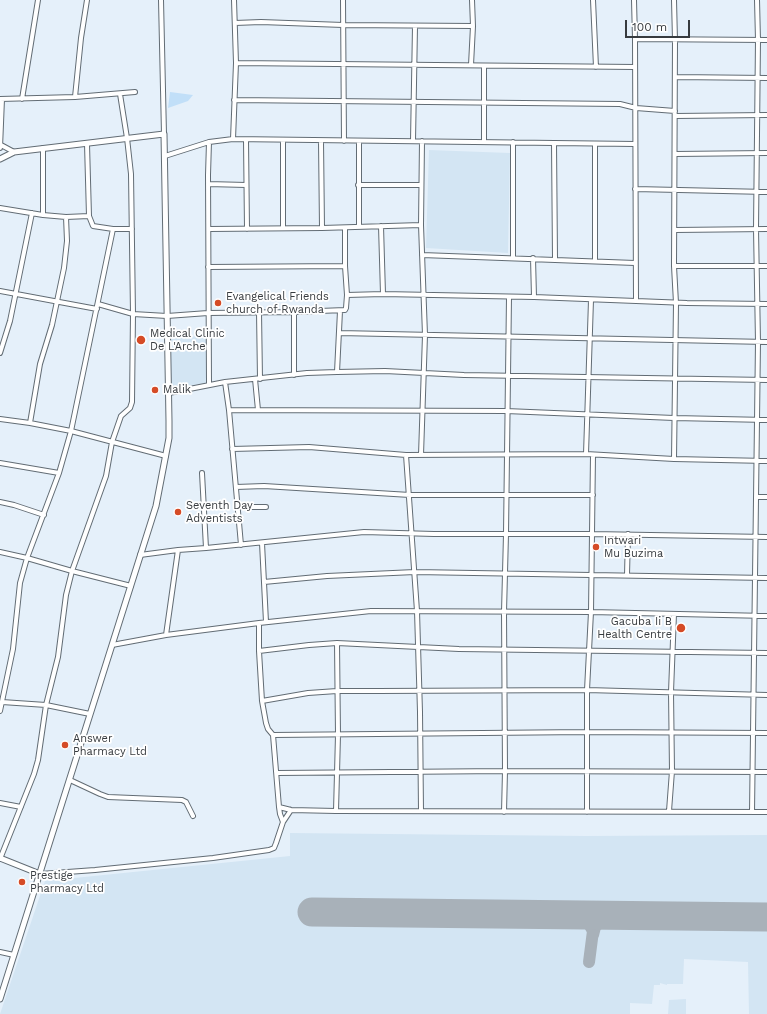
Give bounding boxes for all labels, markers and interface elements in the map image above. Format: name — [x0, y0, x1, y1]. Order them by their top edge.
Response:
scale bar — [627, 12, 692, 38]
text: 100 m — [632, 20, 667, 34]
place label: Evangelical Friends church of Rwanda — [226, 290, 329, 316]
marker: Evangelical Friends church of Rwanda — [213, 298, 223, 308]
place label: Medical Clinic De L'Arche — [150, 327, 225, 353]
marker: Medical Clinic De L'Arche — [135, 334, 147, 346]
place label: Malik — [163, 383, 191, 397]
marker: Malik — [150, 385, 160, 395]
place label: Seventh Day Adventists — [186, 499, 253, 525]
marker: Seventh Day Adventists — [173, 507, 183, 517]
place label: Intwari Mu Buzima — [604, 534, 663, 560]
marker: Intwari Mu Buzima — [591, 542, 601, 552]
place label: Gacuba Ii B Health Centre — [597, 615, 672, 641]
marker: Gacuba Ii B Health Centre — [675, 622, 687, 634]
place label: Answer Pharmacy Ltd — [73, 732, 147, 758]
marker: Answer Pharmacy Ltd — [60, 740, 70, 750]
place label: Prestige Pharmacy Ltd — [30, 869, 104, 895]
marker: Prestige Pharmacy Ltd — [17, 877, 27, 887]

